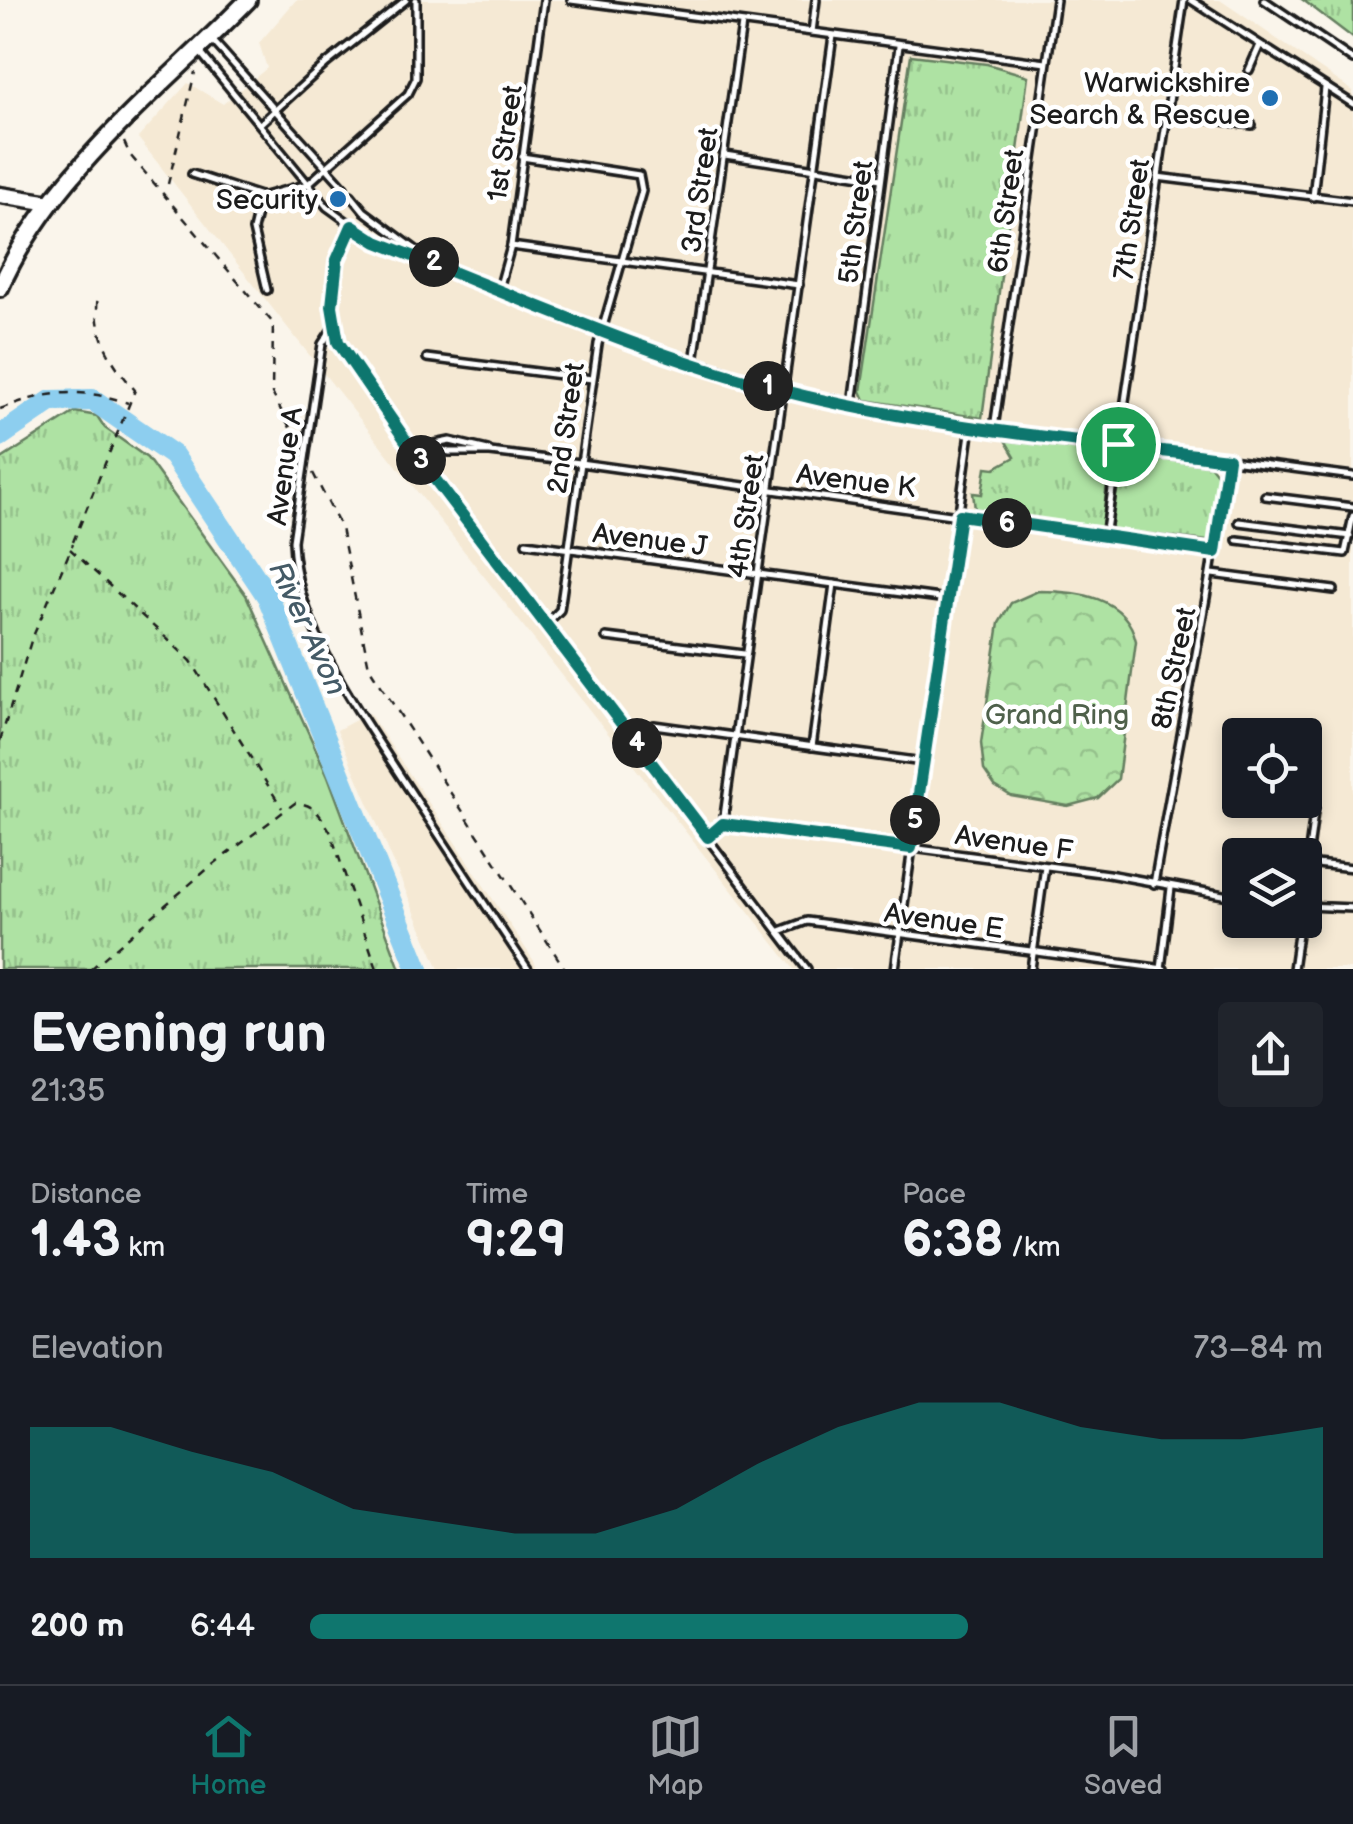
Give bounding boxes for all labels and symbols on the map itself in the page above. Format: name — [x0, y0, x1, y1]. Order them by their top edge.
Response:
place label: Warwickshire Search & Rescue — [1030, 67, 1250, 132]
street label: 1st Street — [481, 82, 530, 204]
marker: Warwickshire Search & Rescue — [1259, 87, 1281, 109]
street label: 3rd Street — [675, 125, 726, 255]
street label: 6th Street — [981, 147, 1032, 275]
street label: 7th Street — [1108, 156, 1157, 282]
street label: 5th Street — [833, 158, 880, 286]
place label: Security — [216, 184, 318, 217]
marker: Security — [327, 188, 349, 210]
pin: 2 — [409, 237, 459, 287]
street label: 2nd Street — [541, 360, 592, 496]
pin: 1 — [743, 361, 793, 411]
pin — [1076, 402, 1161, 487]
street label: Avenue A — [261, 404, 310, 527]
pin: 3 — [396, 435, 446, 485]
street label: 4th Street — [721, 452, 772, 580]
street label: Avenue K — [794, 458, 918, 505]
pin: 6 — [982, 498, 1032, 548]
street label: Avenue J — [591, 517, 710, 564]
water label: River Avon — [260, 556, 354, 701]
street label: 8th Street — [1145, 604, 1204, 733]
park label: Grand Ring — [985, 699, 1129, 732]
pin: 4 — [612, 718, 662, 768]
pin: 5 — [890, 795, 940, 845]
street label: Avenue F — [953, 819, 1075, 868]
street label: Avenue E — [882, 897, 1005, 946]

